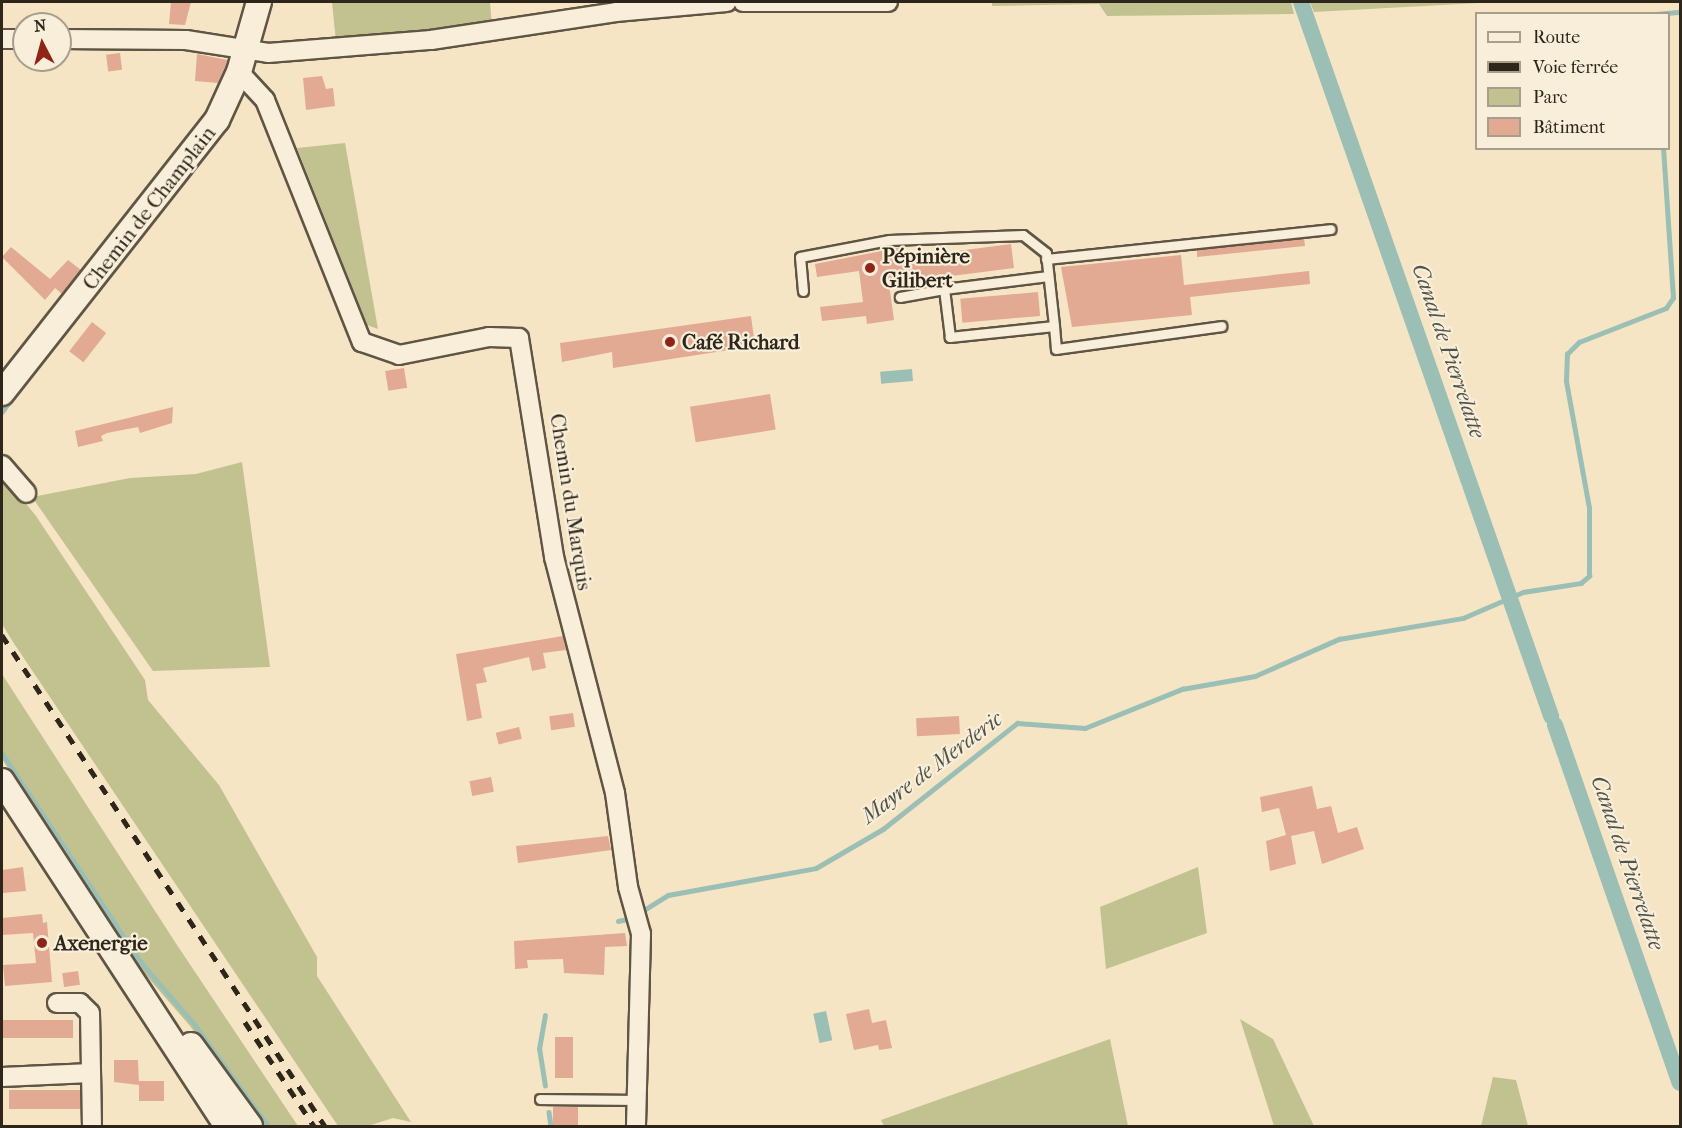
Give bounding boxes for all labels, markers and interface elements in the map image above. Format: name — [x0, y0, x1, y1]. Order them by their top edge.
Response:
north arrow — [12, 12, 72, 72]
legend — [1475, 12, 1670, 150]
text: N — [33, 16, 47, 36]
text: Route — [1533, 27, 1580, 48]
text: Voie ferrée — [1533, 57, 1618, 78]
text: Parc — [1533, 87, 1568, 108]
text: Bâtiment — [1533, 117, 1605, 138]
street label: Chemin de Champlain — [77, 121, 221, 295]
place label: Pépinière Gilibert — [882, 243, 970, 293]
water label: Canal de Pierrelatte — [1406, 260, 1490, 442]
marker: Pépinière Gilibert — [863, 261, 877, 275]
place label: Café Richard — [682, 329, 799, 355]
marker: Café Richard — [663, 335, 677, 349]
street label: Chemin du Marquis — [545, 412, 597, 592]
water label: Mayre de Merderic — [856, 706, 1008, 830]
water label: Canal de Pierrelatte — [1585, 772, 1669, 954]
place label: Axenergie — [54, 930, 148, 956]
marker: Axenergie — [35, 936, 49, 950]

